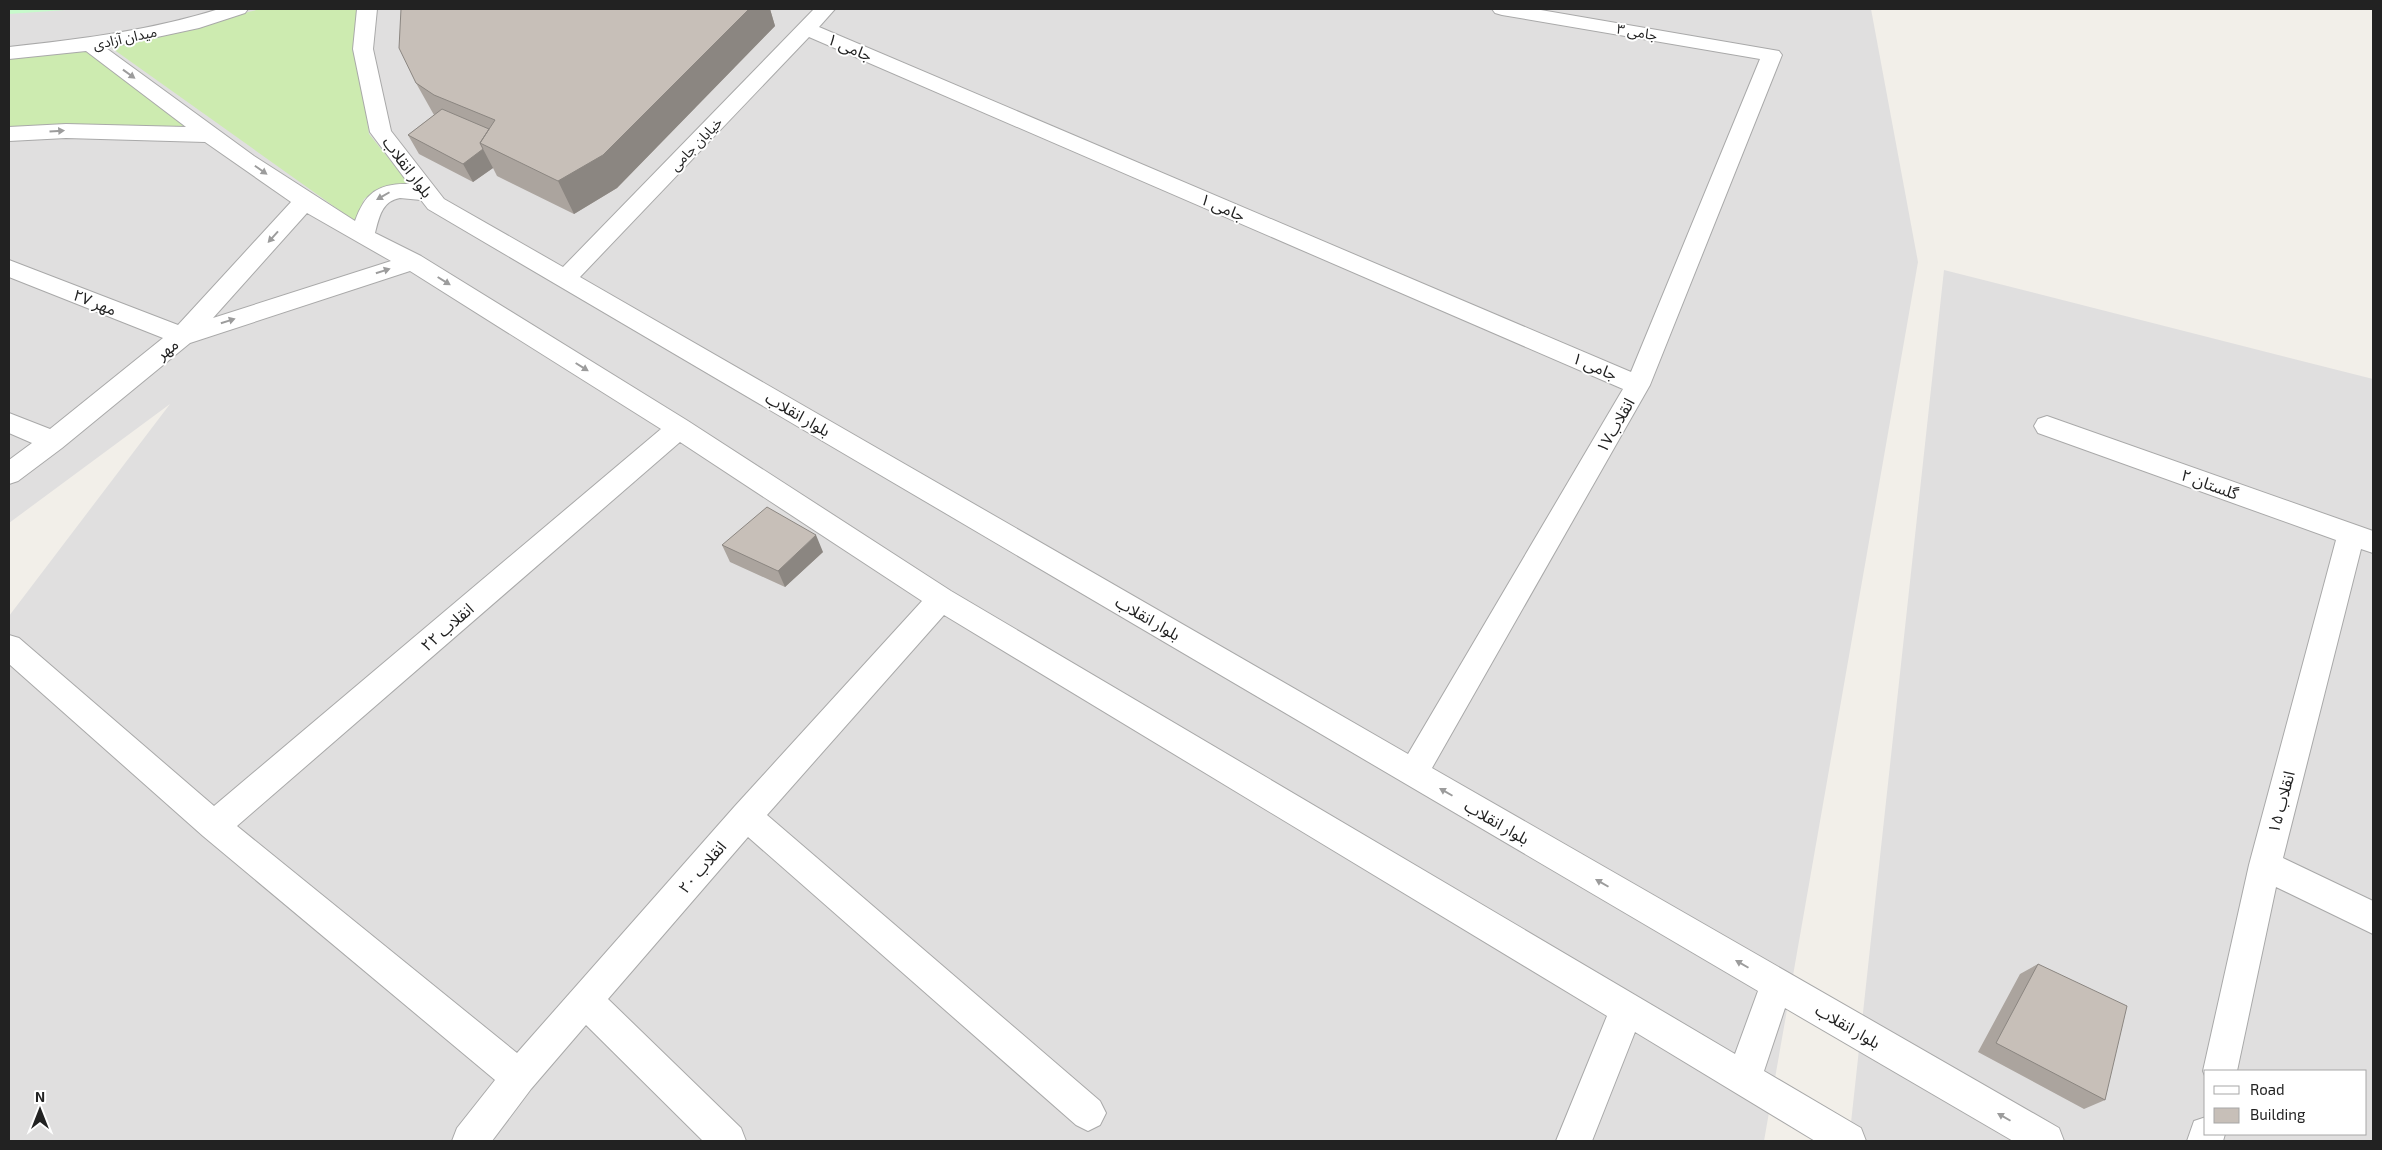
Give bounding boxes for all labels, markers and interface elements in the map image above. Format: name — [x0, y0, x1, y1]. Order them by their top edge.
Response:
street label: جامی ۳ — [1615, 20, 1659, 44]
street label: میدان آزادی — [91, 22, 159, 54]
street label: جامی ۱ — [824, 29, 876, 65]
one-way arrow — [122, 69, 136, 79]
street label: خیابان جامی — [666, 113, 726, 175]
one-way arrow — [50, 127, 66, 135]
street label: بلوار انقلاب — [379, 132, 437, 202]
one-way arrow — [254, 165, 268, 175]
street label: جامی ۱ — [1197, 189, 1249, 225]
one-way arrow — [376, 192, 389, 201]
one-way arrow — [267, 231, 278, 244]
one-way arrow — [375, 267, 390, 275]
one-way arrow — [438, 277, 451, 286]
street label: مهر ۲۷ — [71, 284, 119, 320]
one-way arrow — [221, 317, 236, 325]
street label: مهر — [151, 334, 182, 365]
street label: جامی ۱ — [1569, 348, 1621, 384]
one-way arrow — [575, 363, 588, 372]
street label: بلوار انقلاب — [762, 387, 834, 441]
street label: انقلاب۱۷ — [1591, 394, 1638, 456]
street label: گلستان ۲ — [2179, 464, 2242, 504]
street label: بلوار انقلاب — [1112, 591, 1184, 645]
street label: انقلاب ۲۲ — [417, 599, 477, 655]
street label: انقلاب ۱۵ — [2263, 769, 2298, 835]
one-way arrow — [1440, 788, 1453, 797]
street label: بلوار انقلاب — [1461, 795, 1533, 849]
street label: انقلاب ۲۰ — [674, 837, 730, 897]
one-way arrow — [1595, 878, 1608, 887]
one-way arrow — [1736, 960, 1749, 969]
street label: بلوار انقلاب — [1812, 999, 1884, 1053]
legend — [2204, 1070, 2367, 1135]
text: Road — [2250, 1080, 2285, 1098]
north arrow — [15, 1085, 65, 1135]
text: N — [35, 1088, 45, 1105]
text: Building — [2250, 1105, 2306, 1123]
one-way arrow — [1997, 1112, 2010, 1121]

